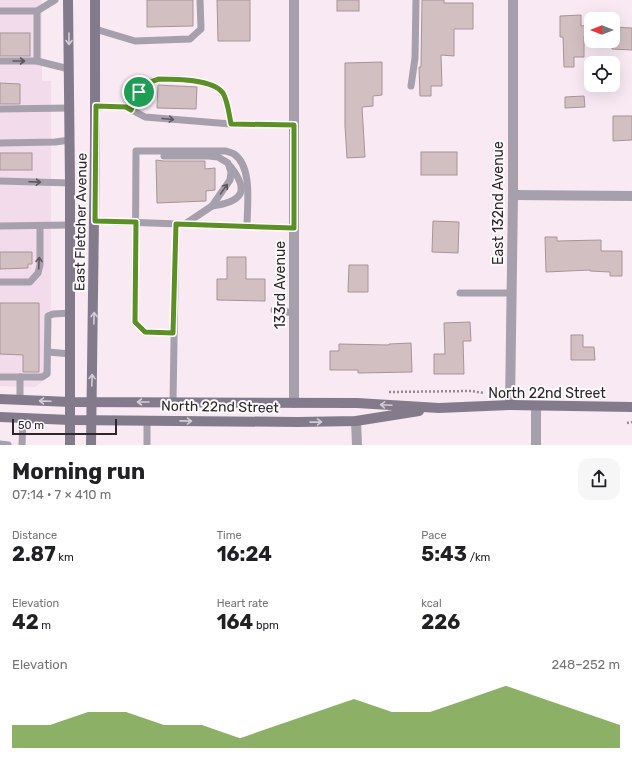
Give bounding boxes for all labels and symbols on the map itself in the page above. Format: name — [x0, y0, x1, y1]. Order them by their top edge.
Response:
north arrow — [584, 12, 620, 48]
one-way arrow — [65, 32, 73, 45]
one-way arrow — [12, 57, 25, 65]
pin — [122, 75, 156, 109]
one-way arrow — [161, 115, 174, 122]
street label: East 132nd Avenue — [490, 141, 507, 265]
street label: East Fletcher Avenue — [71, 153, 91, 291]
one-way arrow — [28, 178, 41, 185]
one-way arrow — [220, 184, 228, 195]
street label: 133rd Avenue — [272, 241, 289, 329]
one-way arrow — [36, 256, 43, 269]
one-way arrow — [90, 312, 98, 325]
one-way arrow — [89, 374, 96, 387]
street label: North 22nd Street — [488, 385, 606, 402]
one-way arrow — [39, 397, 52, 405]
street label: North 22nd Street — [161, 397, 279, 417]
one-way arrow — [137, 398, 150, 405]
one-way arrow — [380, 402, 393, 409]
scale bar — [12, 417, 117, 436]
one-way arrow — [179, 417, 192, 424]
one-way arrow — [309, 418, 322, 426]

